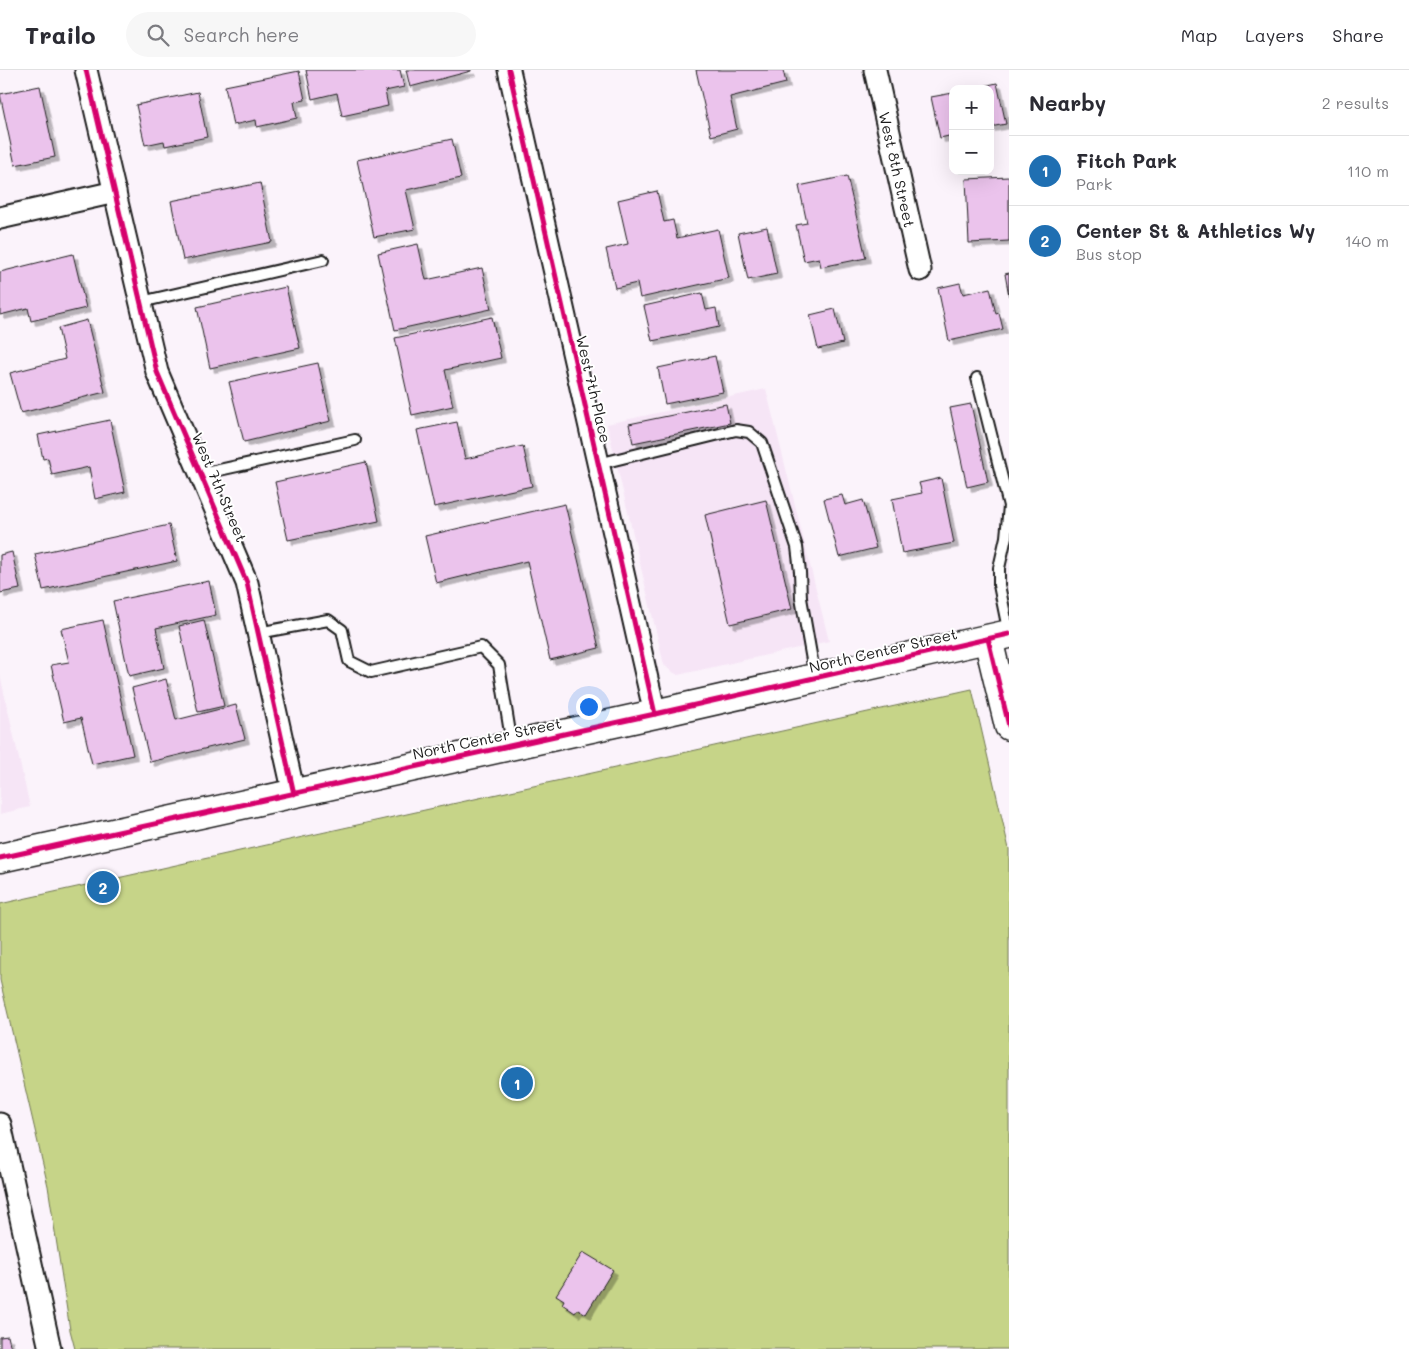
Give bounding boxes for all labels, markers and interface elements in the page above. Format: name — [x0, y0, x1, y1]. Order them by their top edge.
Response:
search box — [126, 12, 476, 57]
text: Trailo — [25, 19, 96, 50]
icon: search — [144, 21, 172, 49]
text: Search here — [184, 22, 299, 47]
text: Map — [1181, 23, 1217, 47]
text: Layers — [1245, 23, 1304, 47]
text: Share — [1332, 23, 1384, 47]
map controls — [949, 85, 994, 175]
button: + — [949, 85, 994, 130]
text: Nearby — [1029, 89, 1106, 116]
text: 2 results — [1322, 92, 1389, 113]
street label: West 8th Street — [875, 110, 920, 229]
button: − — [949, 130, 994, 175]
text: Fitch Park — [1076, 148, 1177, 173]
text: 1 — [1041, 160, 1049, 181]
text: 110 m — [1347, 160, 1389, 181]
text: Park — [1076, 173, 1112, 194]
text: Center St & Athletics Wy — [1076, 218, 1315, 243]
text: 2 — [1041, 230, 1049, 251]
text: 140 m — [1345, 230, 1389, 251]
text: Bus stop — [1076, 243, 1142, 264]
street label: West 7th Place — [572, 333, 616, 445]
street label: West 7th Street — [188, 429, 252, 545]
street label: North Center Street — [807, 623, 959, 677]
your location — [576, 694, 602, 720]
street label: North Center Street — [411, 712, 563, 764]
pin: 2 — [87, 868, 119, 906]
pin: 1 — [501, 1064, 533, 1102]

